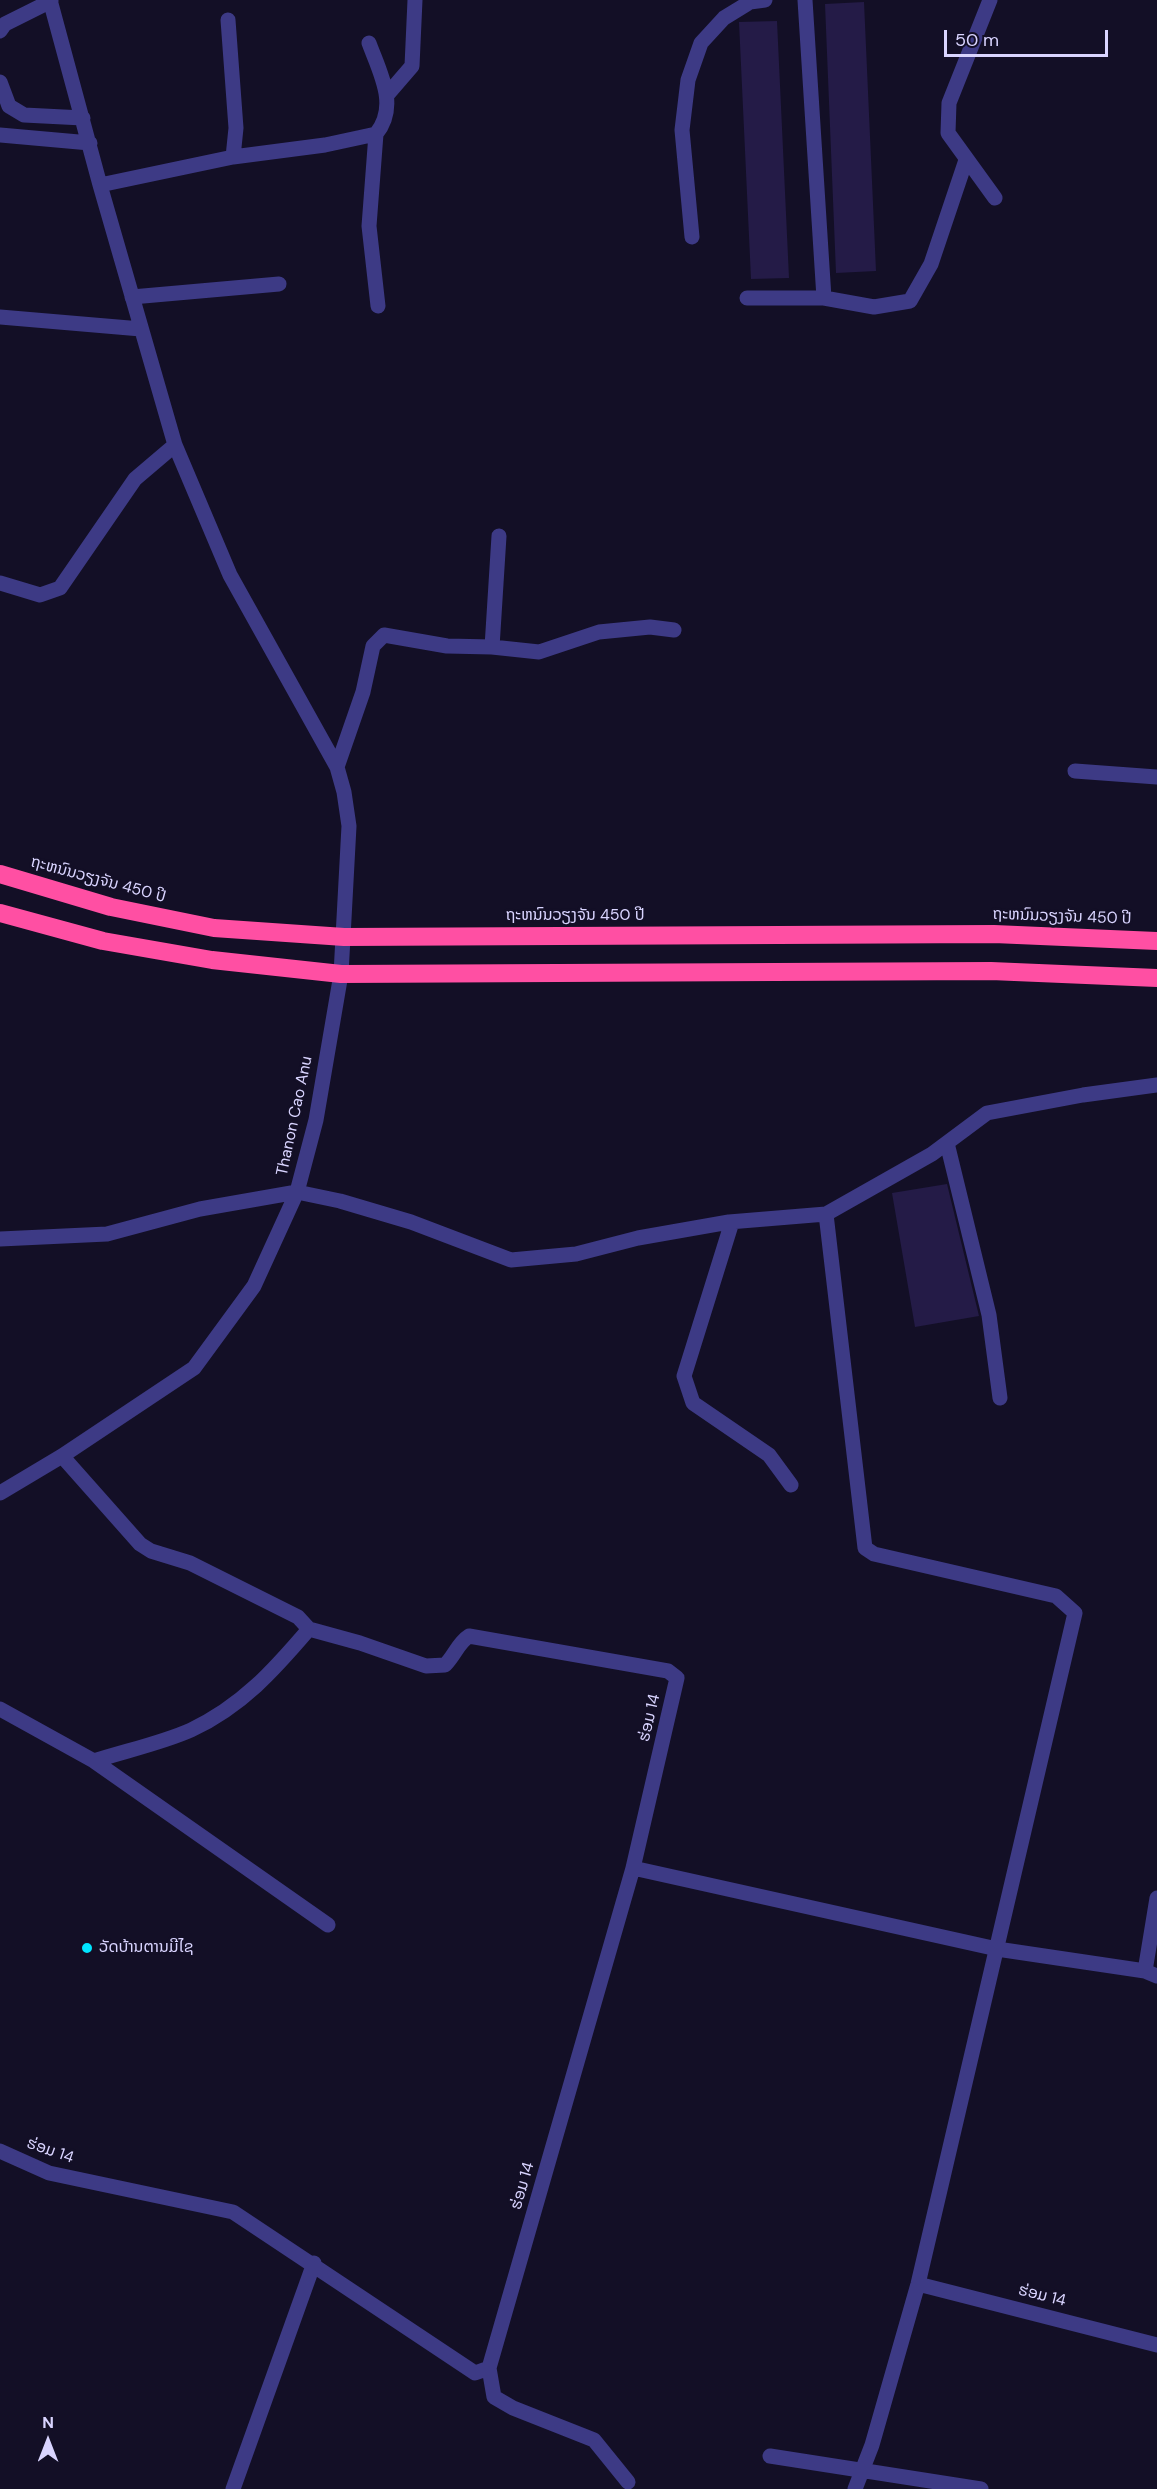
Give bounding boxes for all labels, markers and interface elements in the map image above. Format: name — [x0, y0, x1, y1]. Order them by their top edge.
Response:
scale bar — [947, 18, 1110, 56]
text: 50 m — [955, 28, 999, 52]
street label: ຖະຫນົນວຽງຈັນ 450 ປີ — [28, 853, 168, 907]
street label: ຖະຫນົນວຽງຈັນ 450 ປີ — [992, 905, 1132, 929]
street label: ຖະຫນົນວຽງຈັນ 450 ປີ — [505, 906, 645, 926]
street label: Thanon Cao Anu — [273, 1054, 317, 1178]
street label: ຮ່ອມ 14 — [635, 1692, 665, 1744]
place label: ວັດບ້ານຕານມີໄຊ — [99, 1938, 194, 1958]
marker: ວັດບ້ານຕານມີໄຊ — [80, 1941, 94, 1955]
street label: ຮ່ອມ 14 — [24, 2134, 76, 2168]
street label: ຮ່ອມ 14 — [507, 2160, 539, 2212]
street label: ຮ່ອມ 14 — [1016, 2281, 1068, 2311]
north arrow — [18, 2411, 78, 2471]
text: N — [42, 2412, 54, 2433]

